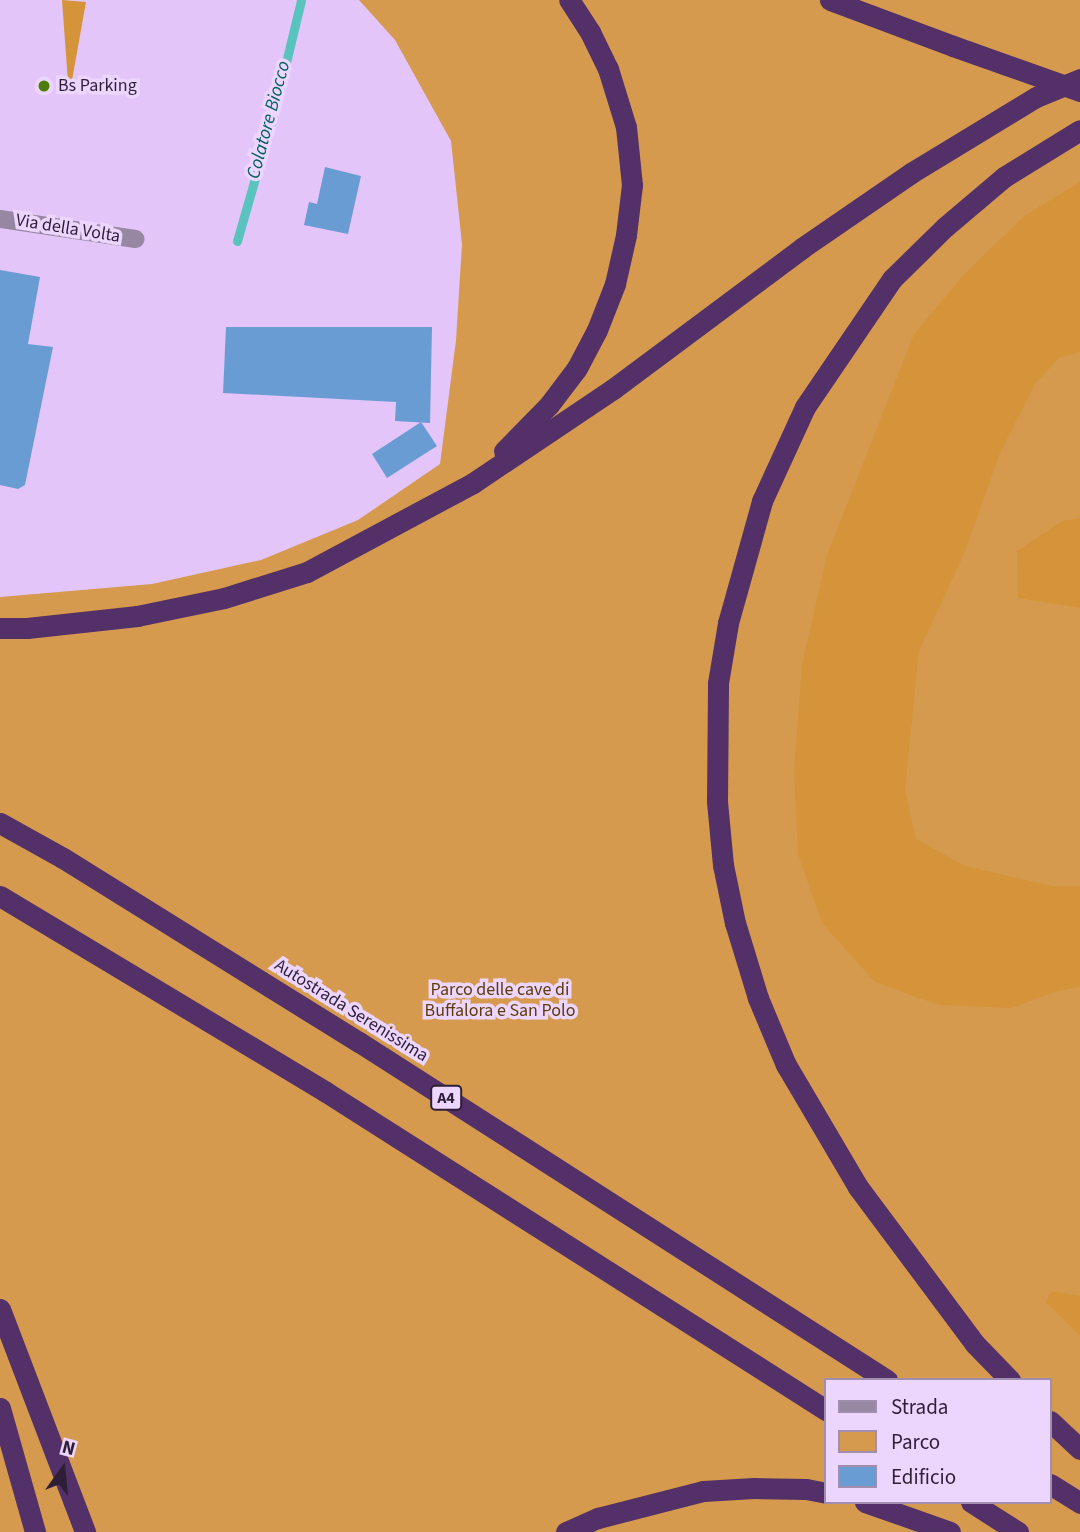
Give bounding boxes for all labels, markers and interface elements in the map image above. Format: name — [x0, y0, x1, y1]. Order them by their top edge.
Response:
water label: Colatore Biocco — [242, 59, 296, 181]
place label: Bs Parking — [58, 75, 137, 97]
marker: Bs Parking — [36, 78, 52, 94]
street label: Via della Volta — [14, 210, 122, 248]
street label: Autostrada Serenissima — [270, 955, 432, 1067]
park label: Parco delle cave di Buffalora e San Polo — [425, 980, 575, 1023]
road number: A4 — [428, 1086, 464, 1110]
legend — [824, 1378, 1052, 1504]
text: Strada — [891, 1392, 948, 1422]
text: Parco — [891, 1427, 940, 1457]
north arrow — [28, 1434, 98, 1504]
text: N — [59, 1434, 78, 1463]
text: Edificio — [891, 1462, 956, 1492]

